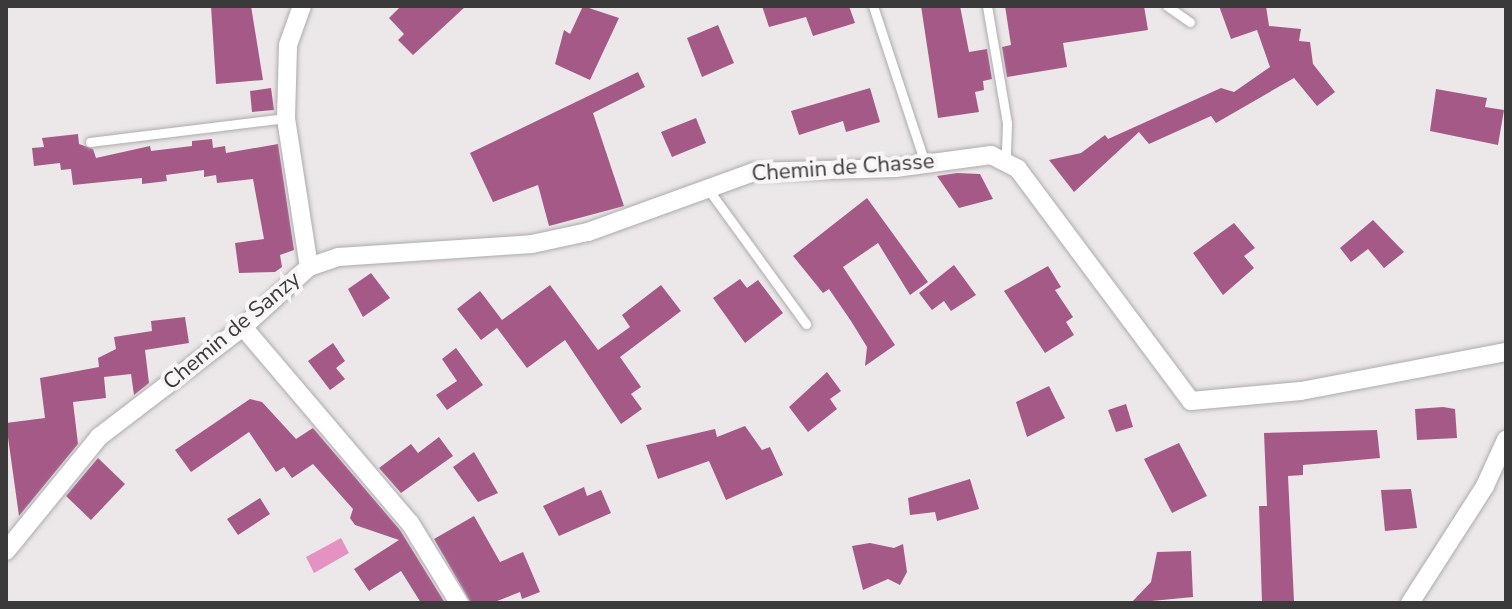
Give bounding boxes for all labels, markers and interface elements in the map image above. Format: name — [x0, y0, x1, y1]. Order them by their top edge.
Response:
street label: Chemin de Chasse — [751, 148, 935, 188]
street label: Chemin de Sanzy — [158, 266, 306, 396]

